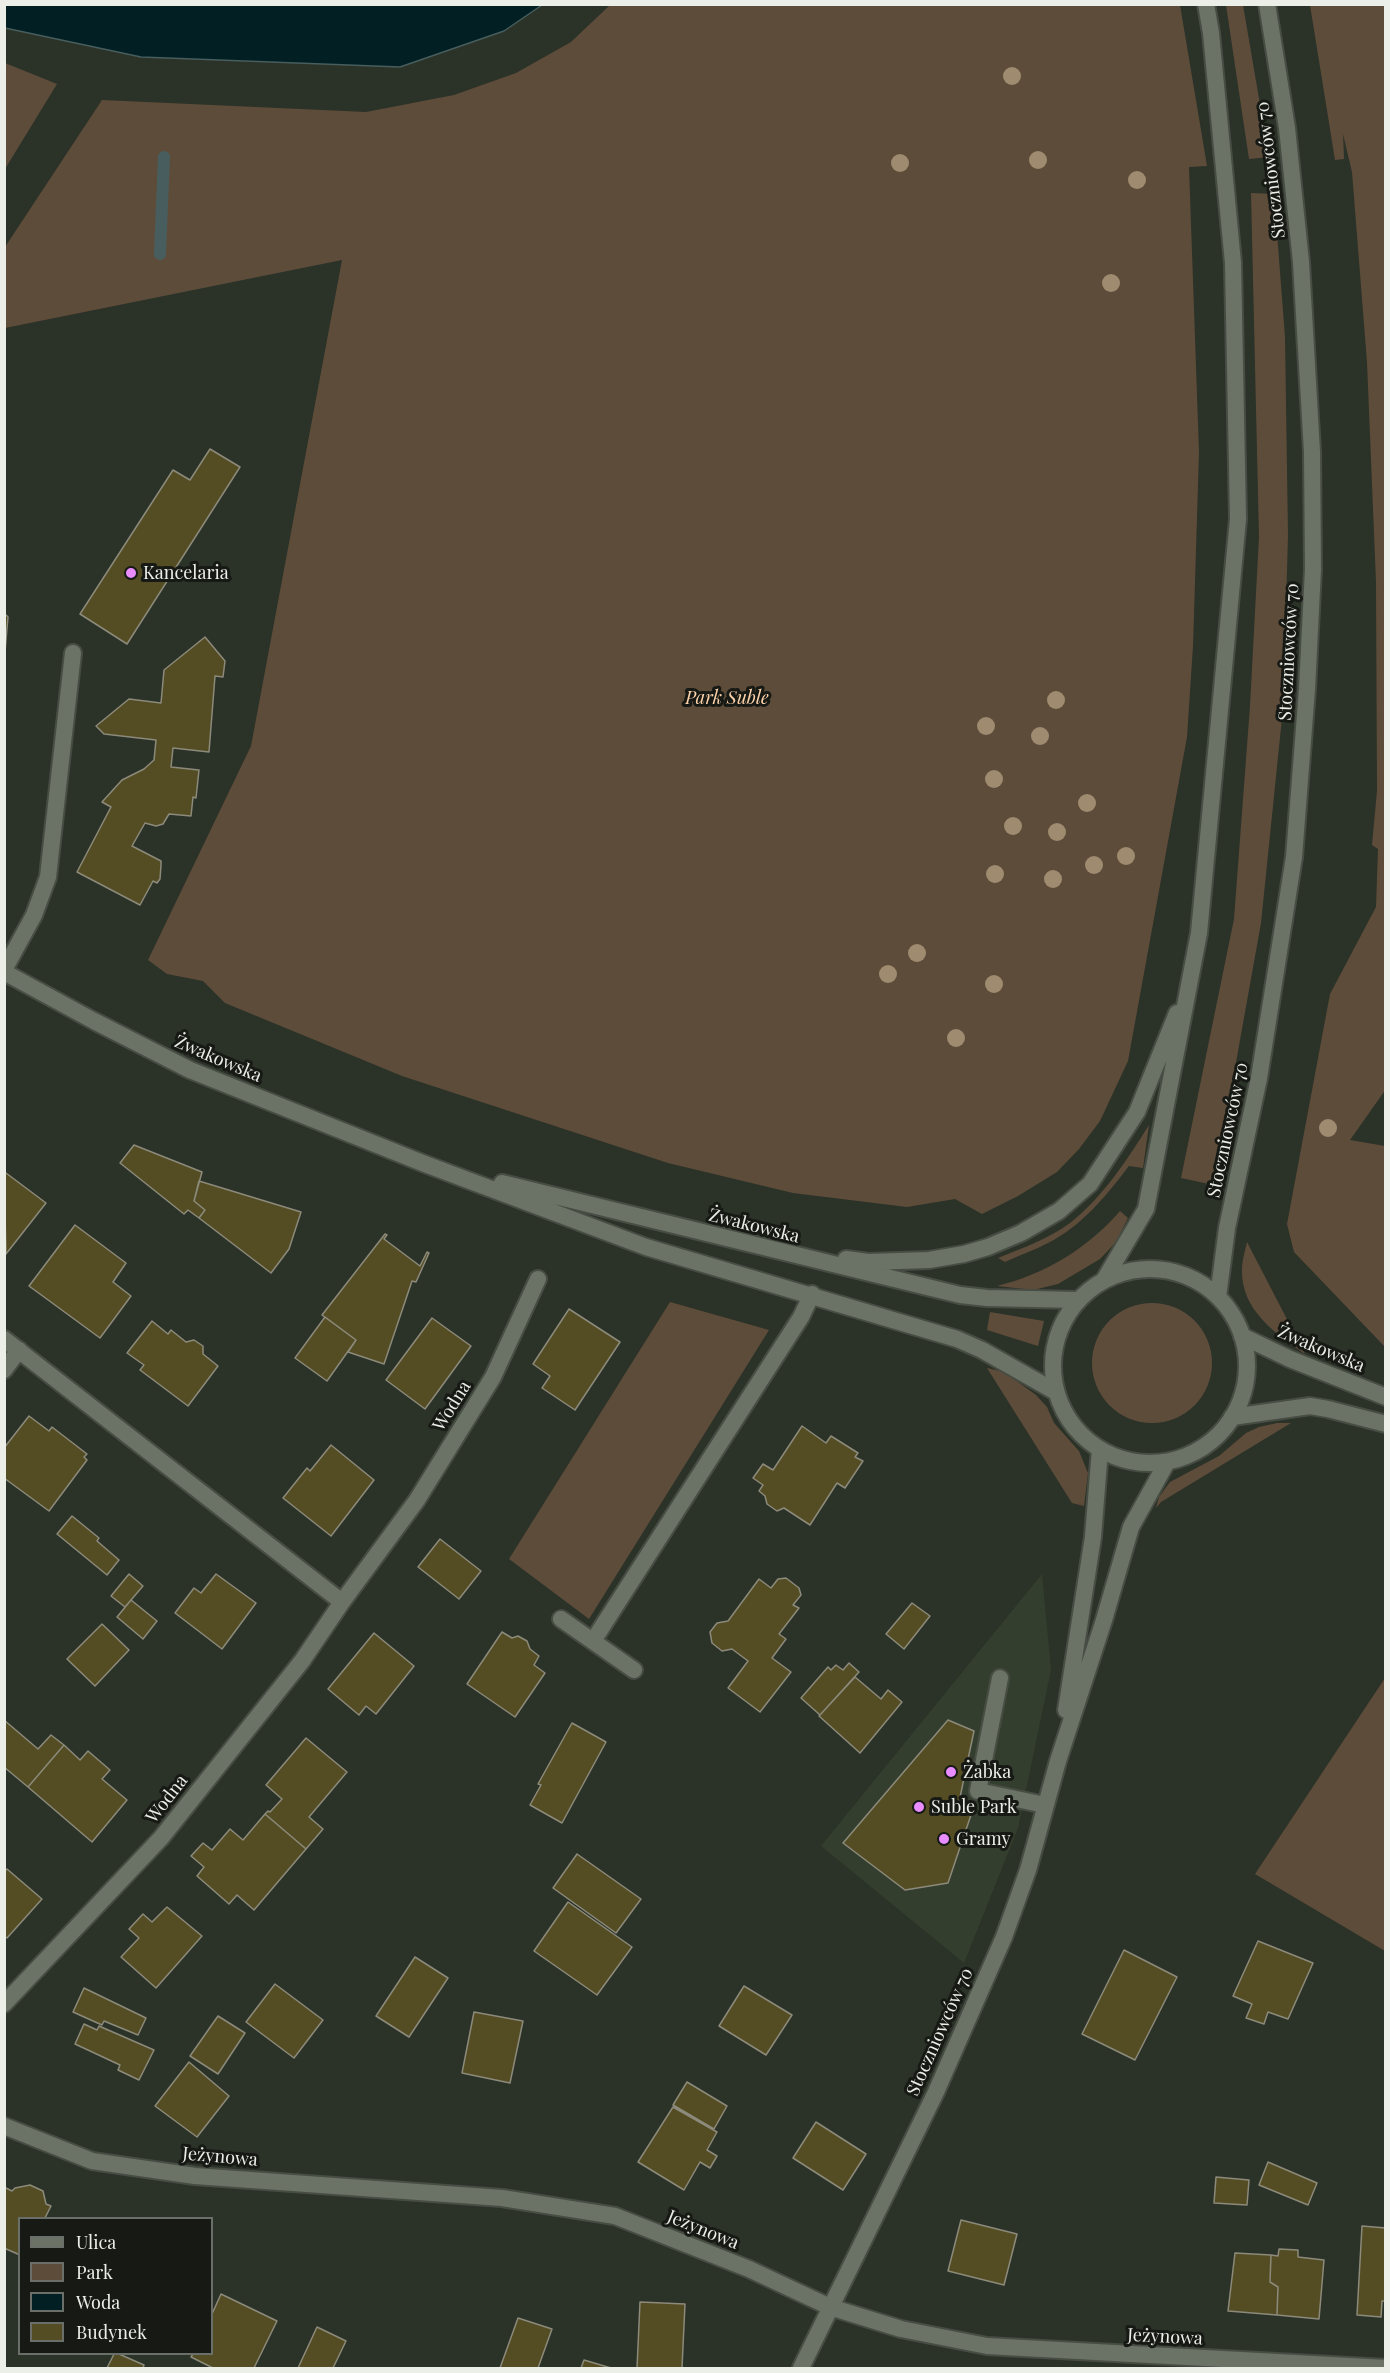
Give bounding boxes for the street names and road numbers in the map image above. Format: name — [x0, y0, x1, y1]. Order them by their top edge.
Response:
street label: Stoczniowców 70 — [1252, 100, 1290, 240]
street label: Stoczniowców 70 — [1275, 583, 1303, 721]
street label: Żwakowska — [171, 1031, 265, 1087]
street label: Stoczniowców 70 — [1203, 1060, 1253, 1200]
street label: Żwakowska — [706, 1204, 802, 1248]
street label: Żwakowska — [1274, 1321, 1368, 1377]
street label: Wodna — [428, 1377, 476, 1435]
street label: Wodna — [142, 1771, 192, 1827]
street label: Stoczniowców 70 — [902, 1965, 978, 2099]
street label: Jeżynowa — [181, 2143, 259, 2171]
street label: Jeżynowa — [664, 2206, 742, 2254]
street label: Jeżynowa — [1127, 2324, 1203, 2350]

